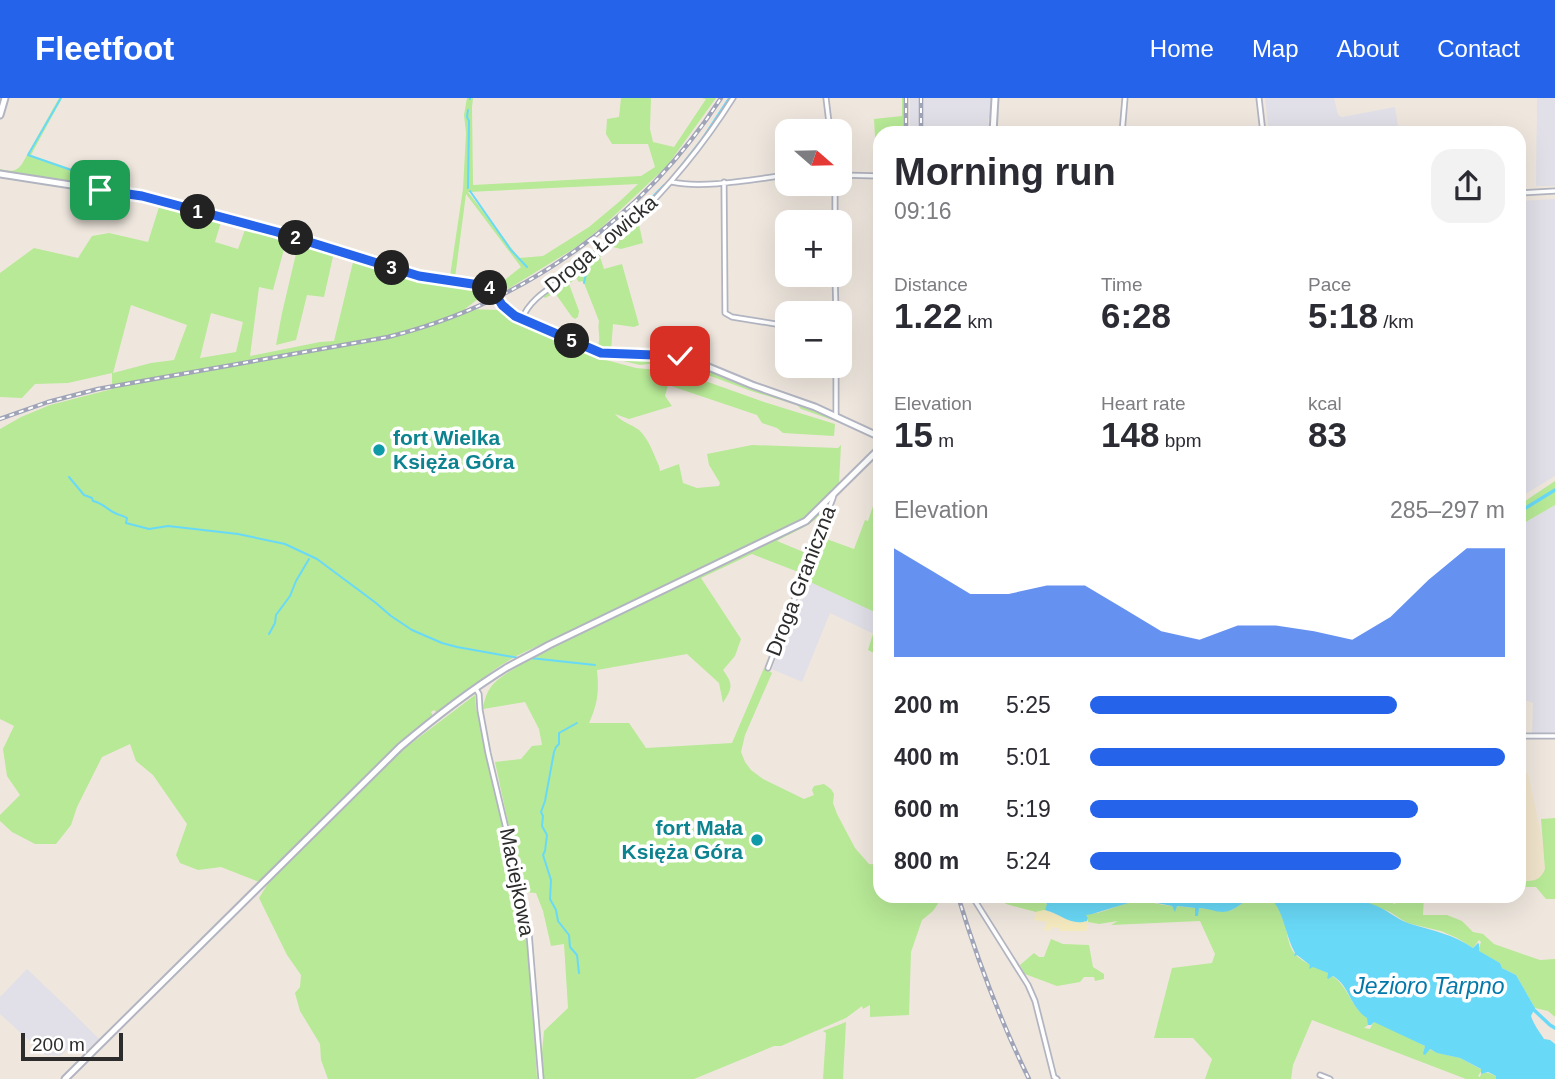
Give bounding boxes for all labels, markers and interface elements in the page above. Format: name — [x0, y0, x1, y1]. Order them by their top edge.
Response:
text: Fleetfoot — [35, 30, 174, 67]
text: Home — [1150, 35, 1214, 62]
text: Map — [1252, 35, 1299, 62]
text: About — [1337, 35, 1399, 62]
text: Contact — [1437, 35, 1520, 62]
north arrow — [775, 119, 852, 196]
map controls — [775, 119, 852, 378]
button: share — [1431, 149, 1505, 223]
text: Morning run — [894, 151, 1116, 193]
pin — [70, 160, 130, 220]
icon: arrive — [81, 171, 119, 209]
street label: Droga Łowicka — [540, 190, 662, 297]
pin: 1 — [180, 194, 216, 230]
text: 09:16 — [894, 198, 952, 224]
text: 1 — [192, 201, 203, 222]
button: + — [775, 210, 852, 287]
pin: 2 — [278, 220, 314, 256]
text: 2 — [290, 227, 301, 248]
pin: 3 — [374, 250, 410, 286]
text: 3 — [386, 257, 397, 278]
pin: 4 — [472, 270, 508, 306]
text: Distance — [894, 274, 968, 295]
text: Time — [1101, 274, 1143, 295]
text: Pace — [1308, 274, 1351, 295]
text: 4 — [484, 277, 495, 298]
text: 1.22 — [894, 296, 962, 335]
text: 6:28 — [1101, 296, 1171, 335]
text: 5:18 — [1308, 296, 1378, 335]
button: − — [775, 301, 852, 378]
text: km — [962, 311, 993, 332]
text: /km — [1378, 311, 1414, 332]
pin: 5 — [554, 324, 590, 358]
pin — [650, 326, 710, 386]
text: 5 — [566, 330, 577, 351]
icon: check — [661, 337, 699, 375]
text: Elevation — [894, 393, 972, 414]
text: Heart rate — [1101, 393, 1185, 414]
text: kcal — [1308, 393, 1342, 414]
text: 15 — [894, 415, 933, 454]
text: 148 — [1101, 415, 1159, 454]
text: 83 — [1308, 415, 1347, 454]
place label: fort Wielka Księża Góra — [393, 426, 515, 473]
text: m — [933, 430, 954, 451]
text: bpm — [1159, 430, 1202, 451]
marker: fort Wielka Księża Góra — [371, 442, 387, 458]
text: Elevation — [894, 497, 989, 523]
text: 285–297 m — [1390, 497, 1505, 523]
street label: Droga Graniczna — [761, 502, 840, 659]
text: 200 m — [894, 692, 959, 718]
text: 5:25 — [1006, 692, 1051, 718]
text: 400 m — [894, 744, 959, 770]
text: 5:01 — [1006, 744, 1051, 770]
text: 600 m — [894, 796, 959, 822]
text: 5:19 — [1006, 796, 1051, 822]
place label: fort Mała Księża Góra — [622, 816, 743, 863]
street label: Maciejkowa — [496, 826, 539, 938]
marker: fort Mała Księża Góra — [749, 832, 765, 848]
text: 800 m — [894, 848, 959, 874]
text: 5:24 — [1006, 848, 1051, 874]
water label: Jezioro Tarpno — [1352, 973, 1505, 999]
scale bar — [21, 1030, 122, 1062]
text: 200 m — [32, 1034, 85, 1055]

